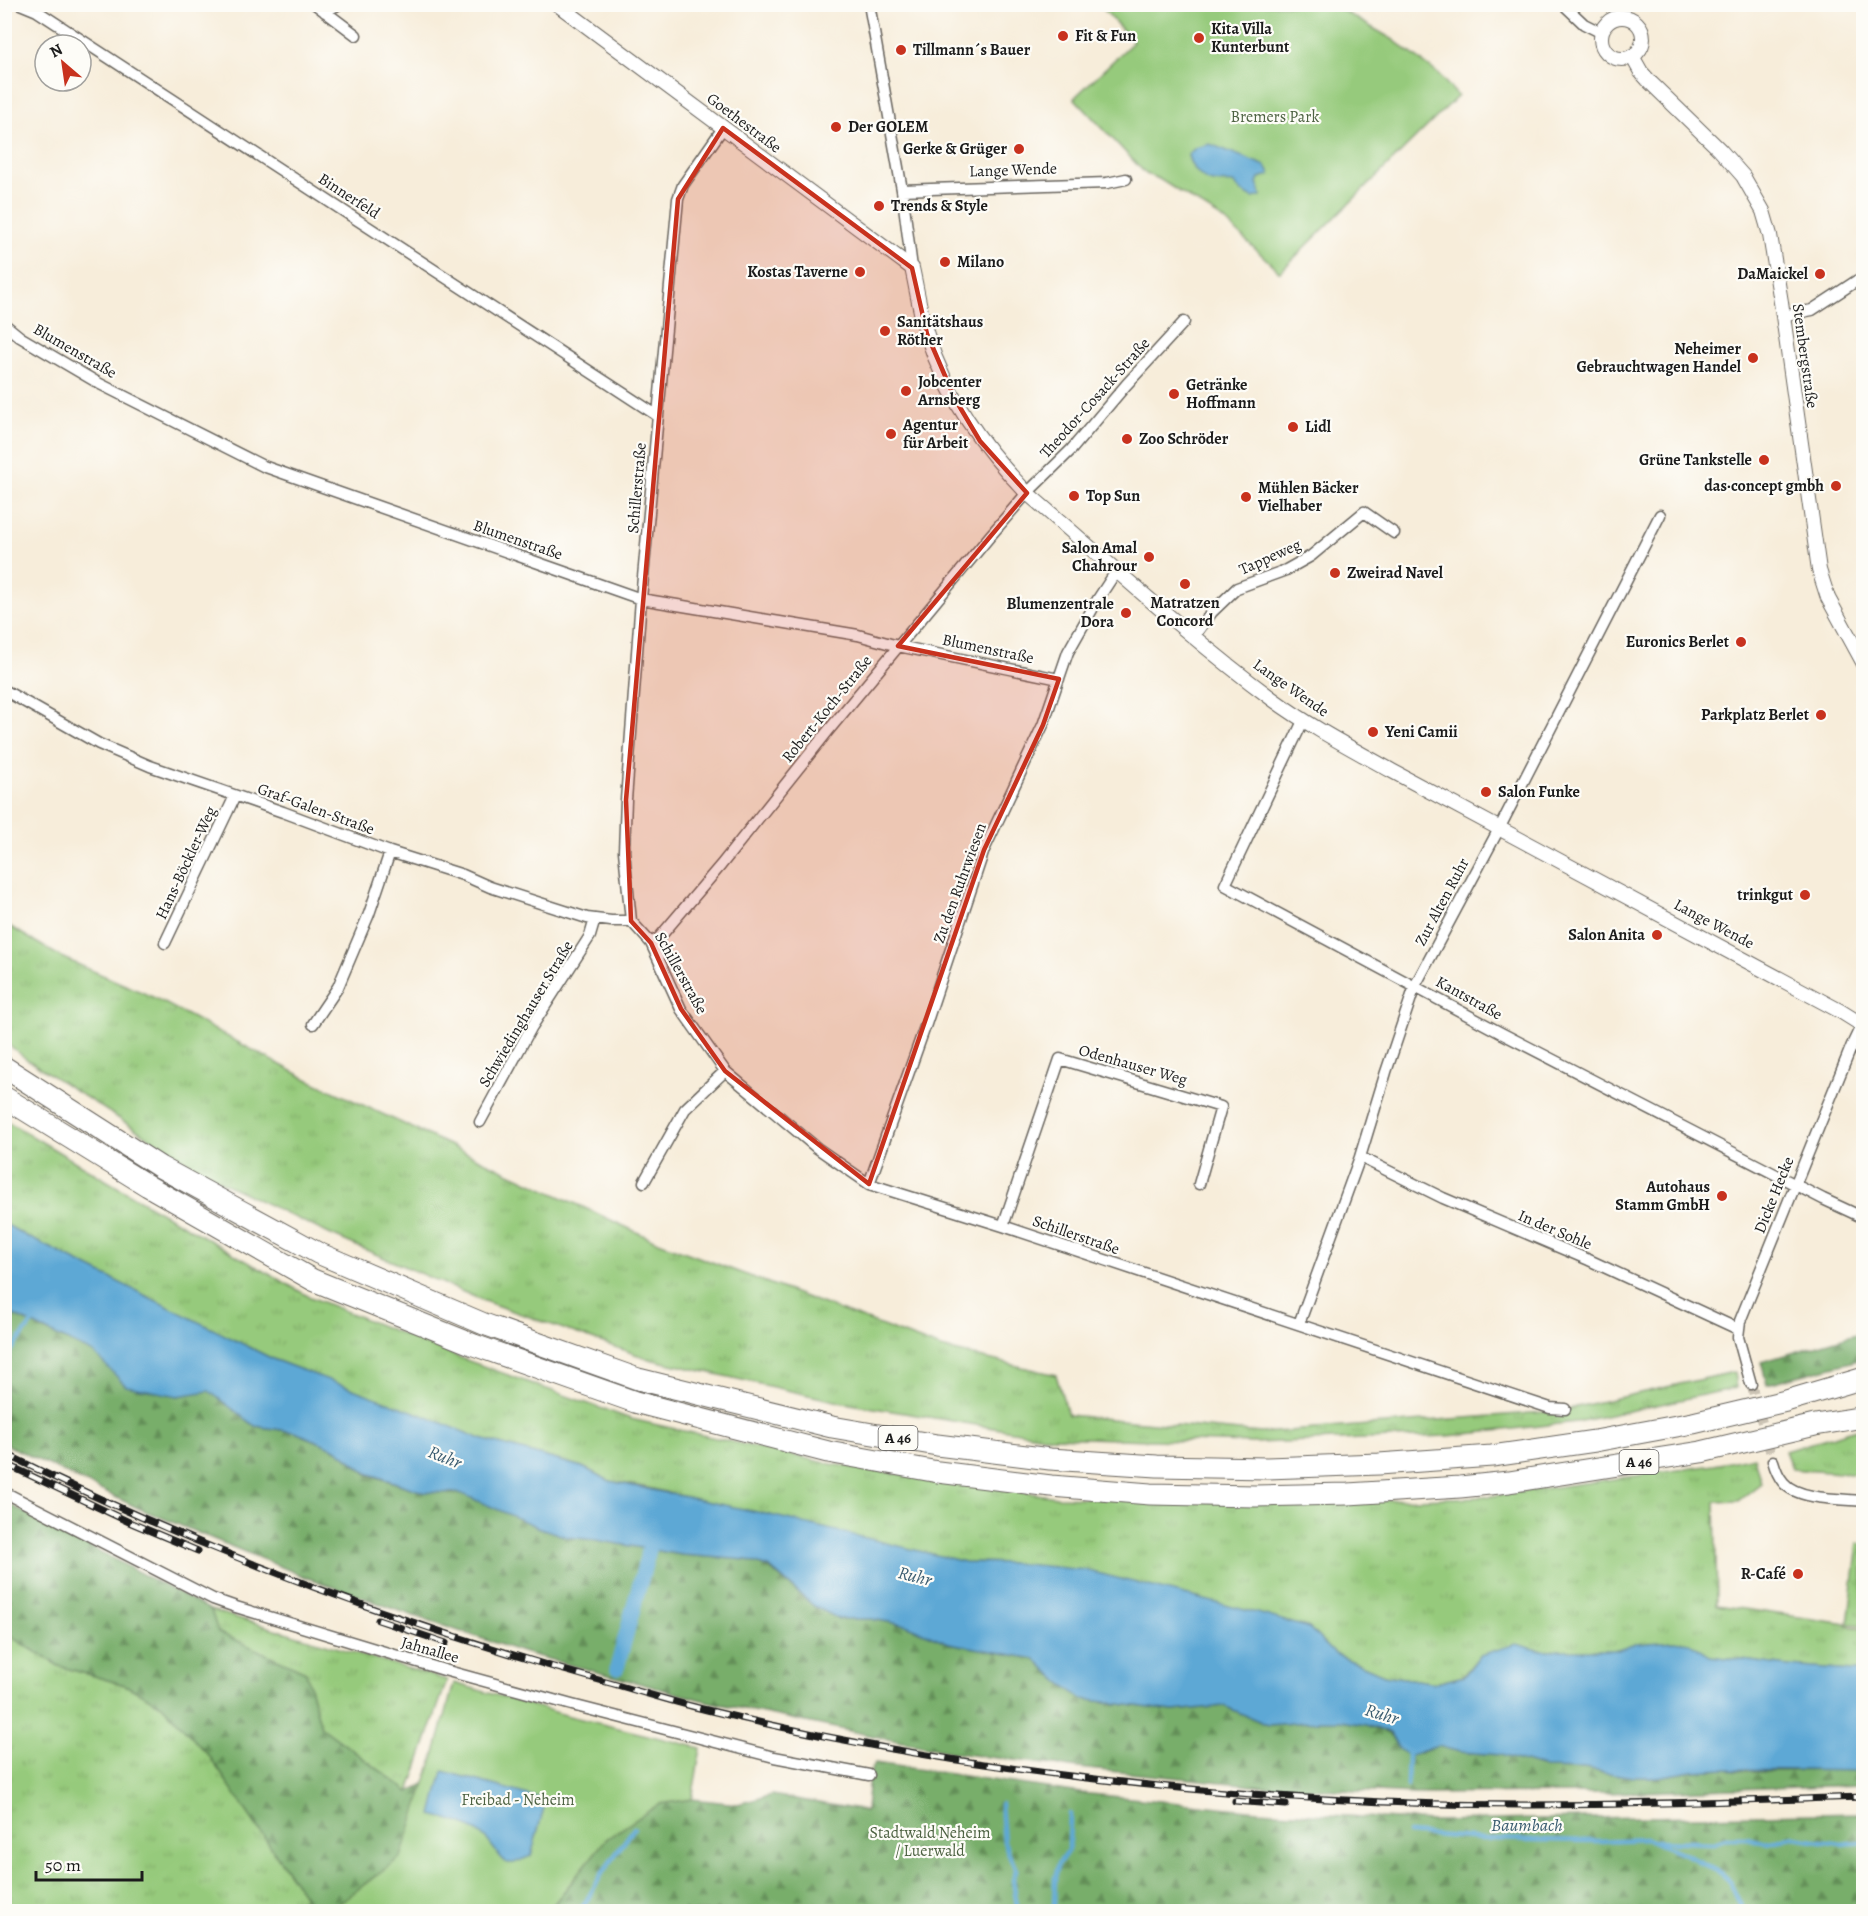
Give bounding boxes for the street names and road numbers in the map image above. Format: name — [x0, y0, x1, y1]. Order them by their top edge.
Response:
street label: Goethestraße — [702, 88, 786, 158]
street label: Lange Wende — [969, 157, 1057, 183]
street label: Binnerfeld — [314, 168, 384, 224]
street label: Stembergstraße — [1787, 302, 1823, 410]
street label: Blumenstraße — [29, 318, 121, 384]
street label: Theodor-Cosack-Straße — [1035, 333, 1155, 463]
street label: Schillerstraße — [622, 442, 652, 534]
street label: Blumenstraße — [470, 514, 566, 566]
street label: Tappeweg — [1236, 534, 1304, 580]
street label: Blumenstraße — [940, 629, 1036, 669]
street label: Robert-Koch-Straße — [777, 651, 877, 767]
street label: Lange Wende — [1249, 654, 1333, 722]
street label: Graf-Galen-Straße — [255, 778, 377, 840]
street label: Hans-Böckler-Weg — [150, 803, 222, 923]
street label: Zu den Ruhrwiesen — [928, 820, 992, 946]
street label: Zur Alten Ruhr — [1410, 854, 1474, 950]
street label: Lange Wende — [1670, 894, 1758, 954]
street label: Schillerstraße — [649, 928, 713, 1018]
street label: Schwiedinghauser Straße — [473, 937, 579, 1091]
street label: Kantstraße — [1432, 971, 1506, 1025]
street label: Odenhauser Weg — [1076, 1039, 1190, 1091]
street label: Dicke Hecke — [1749, 1153, 1799, 1237]
street label: In der Sohle — [1515, 1205, 1595, 1255]
street label: Schillerstraße — [1029, 1210, 1123, 1260]
road number: A 46 — [878, 1426, 918, 1450]
road number: A 46 — [1620, 1450, 1658, 1474]
street label: Jahnallee — [399, 1631, 461, 1669]

